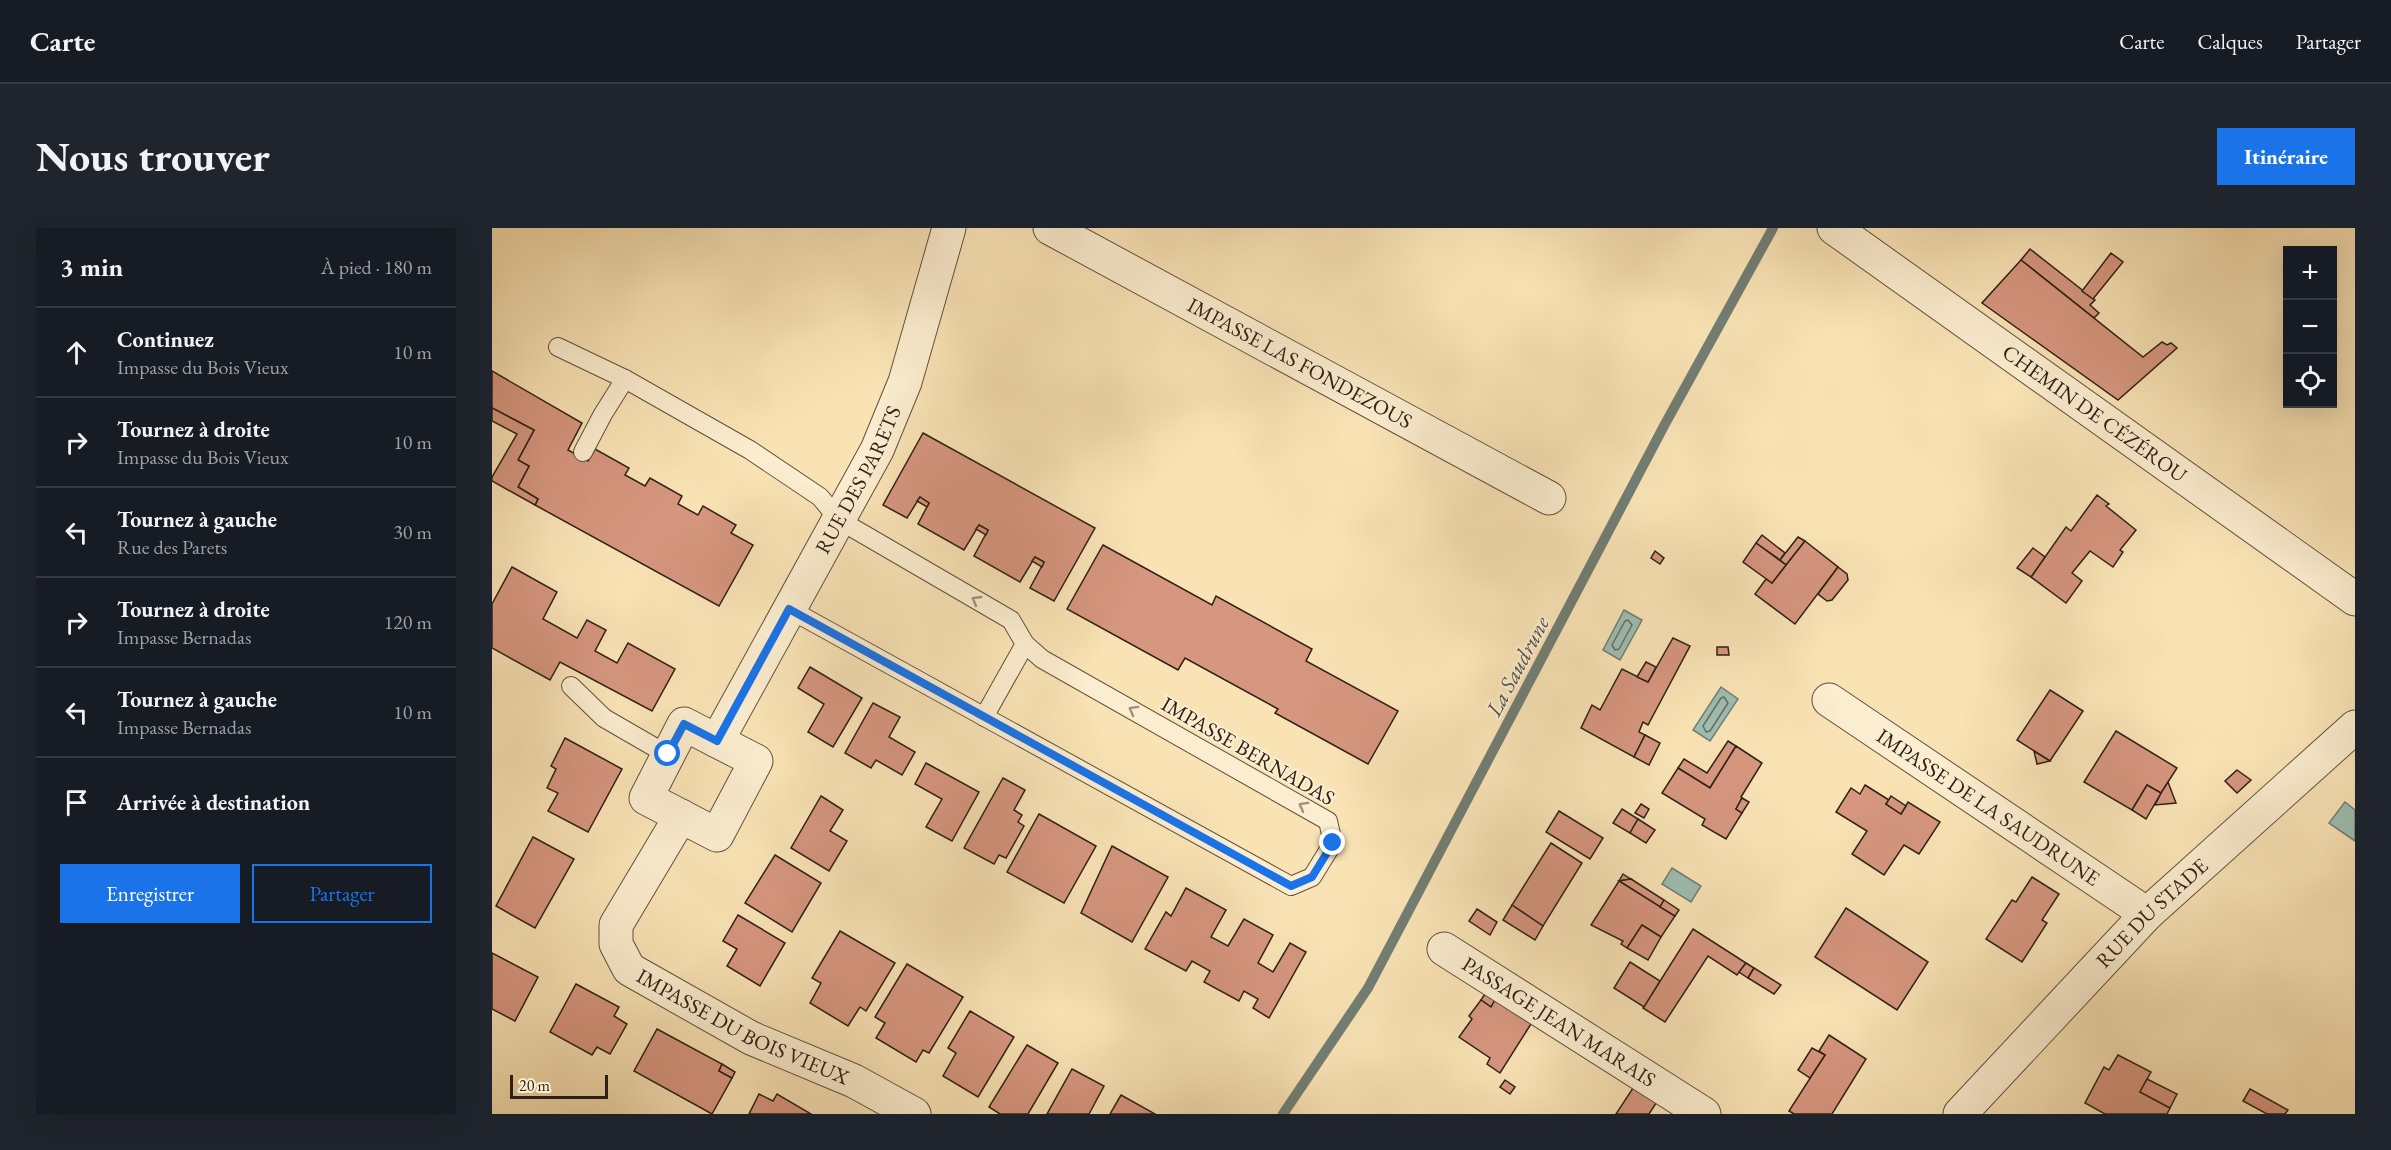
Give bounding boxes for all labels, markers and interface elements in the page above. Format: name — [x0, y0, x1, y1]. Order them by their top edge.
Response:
text: Carte — [30, 23, 96, 59]
text: Carte — [2119, 28, 2164, 55]
text: Calques — [2197, 28, 2263, 55]
text: Partager — [2296, 28, 2361, 55]
button: Itinéraire — [2217, 128, 2355, 185]
text: Nous trouver — [36, 129, 270, 184]
map controls — [2283, 246, 2337, 408]
button: + — [2283, 246, 2337, 300]
text: 3 min — [60, 250, 123, 284]
text: À pied · 180 m — [321, 254, 432, 280]
street label: IMPASSE LAS FONDEZOUS — [1183, 291, 1417, 434]
button: − — [2283, 300, 2337, 354]
text: Continuez — [117, 325, 214, 354]
icon: ahead — [60, 336, 93, 369]
street label: CHEMIN DE CÉZÉROU — [1997, 338, 2193, 488]
text: 10 m — [393, 339, 432, 365]
text: Impasse du Bois Vieux — [117, 354, 289, 380]
button: locate — [2283, 354, 2337, 408]
street label: RUE DES PARETS — [809, 402, 907, 558]
text: Tournez à droite — [117, 415, 270, 444]
icon: right — [60, 426, 93, 459]
text: 10 m — [393, 429, 432, 455]
text: Impasse du Bois Vieux — [117, 444, 289, 470]
text: Tournez à gauche — [117, 505, 277, 534]
icon: left — [60, 516, 93, 549]
text: 30 m — [393, 519, 432, 545]
text: Rue des Parets — [117, 534, 227, 560]
text: Tournez à droite — [117, 595, 270, 624]
one-way arrow — [972, 596, 982, 607]
icon: right — [60, 606, 93, 639]
text: 120 m — [384, 609, 432, 635]
water label: La Saudrune — [1479, 611, 1556, 722]
text: Impasse Bernadas — [117, 624, 251, 650]
text: Tournez à gauche — [117, 685, 277, 714]
street label: IMPASSE BERNADAS — [1157, 690, 1340, 811]
icon: left — [60, 696, 93, 729]
text: 10 m — [393, 699, 432, 725]
one-way arrow — [1129, 706, 1139, 717]
text: Impasse Bernadas — [117, 714, 251, 740]
street label: IMPASSE DE LA SAUDRUNE — [1872, 722, 2106, 892]
route start — [654, 740, 680, 766]
icon: arrive — [60, 786, 93, 819]
text: Arrivée à destination — [117, 788, 310, 817]
one-way arrow — [1298, 802, 1309, 813]
route end — [1319, 829, 1345, 855]
street label: RUE DU STADE — [2090, 852, 2213, 973]
button: Enregistrer — [60, 864, 240, 923]
button: Partager — [252, 864, 432, 923]
street label: PASSAGE JEAN MARAIS — [1457, 950, 1661, 1093]
street label: IMPASSE DU BOIS VIEUX — [632, 962, 853, 1090]
scale bar — [510, 1072, 608, 1100]
text: 20 m — [519, 1075, 550, 1096]

